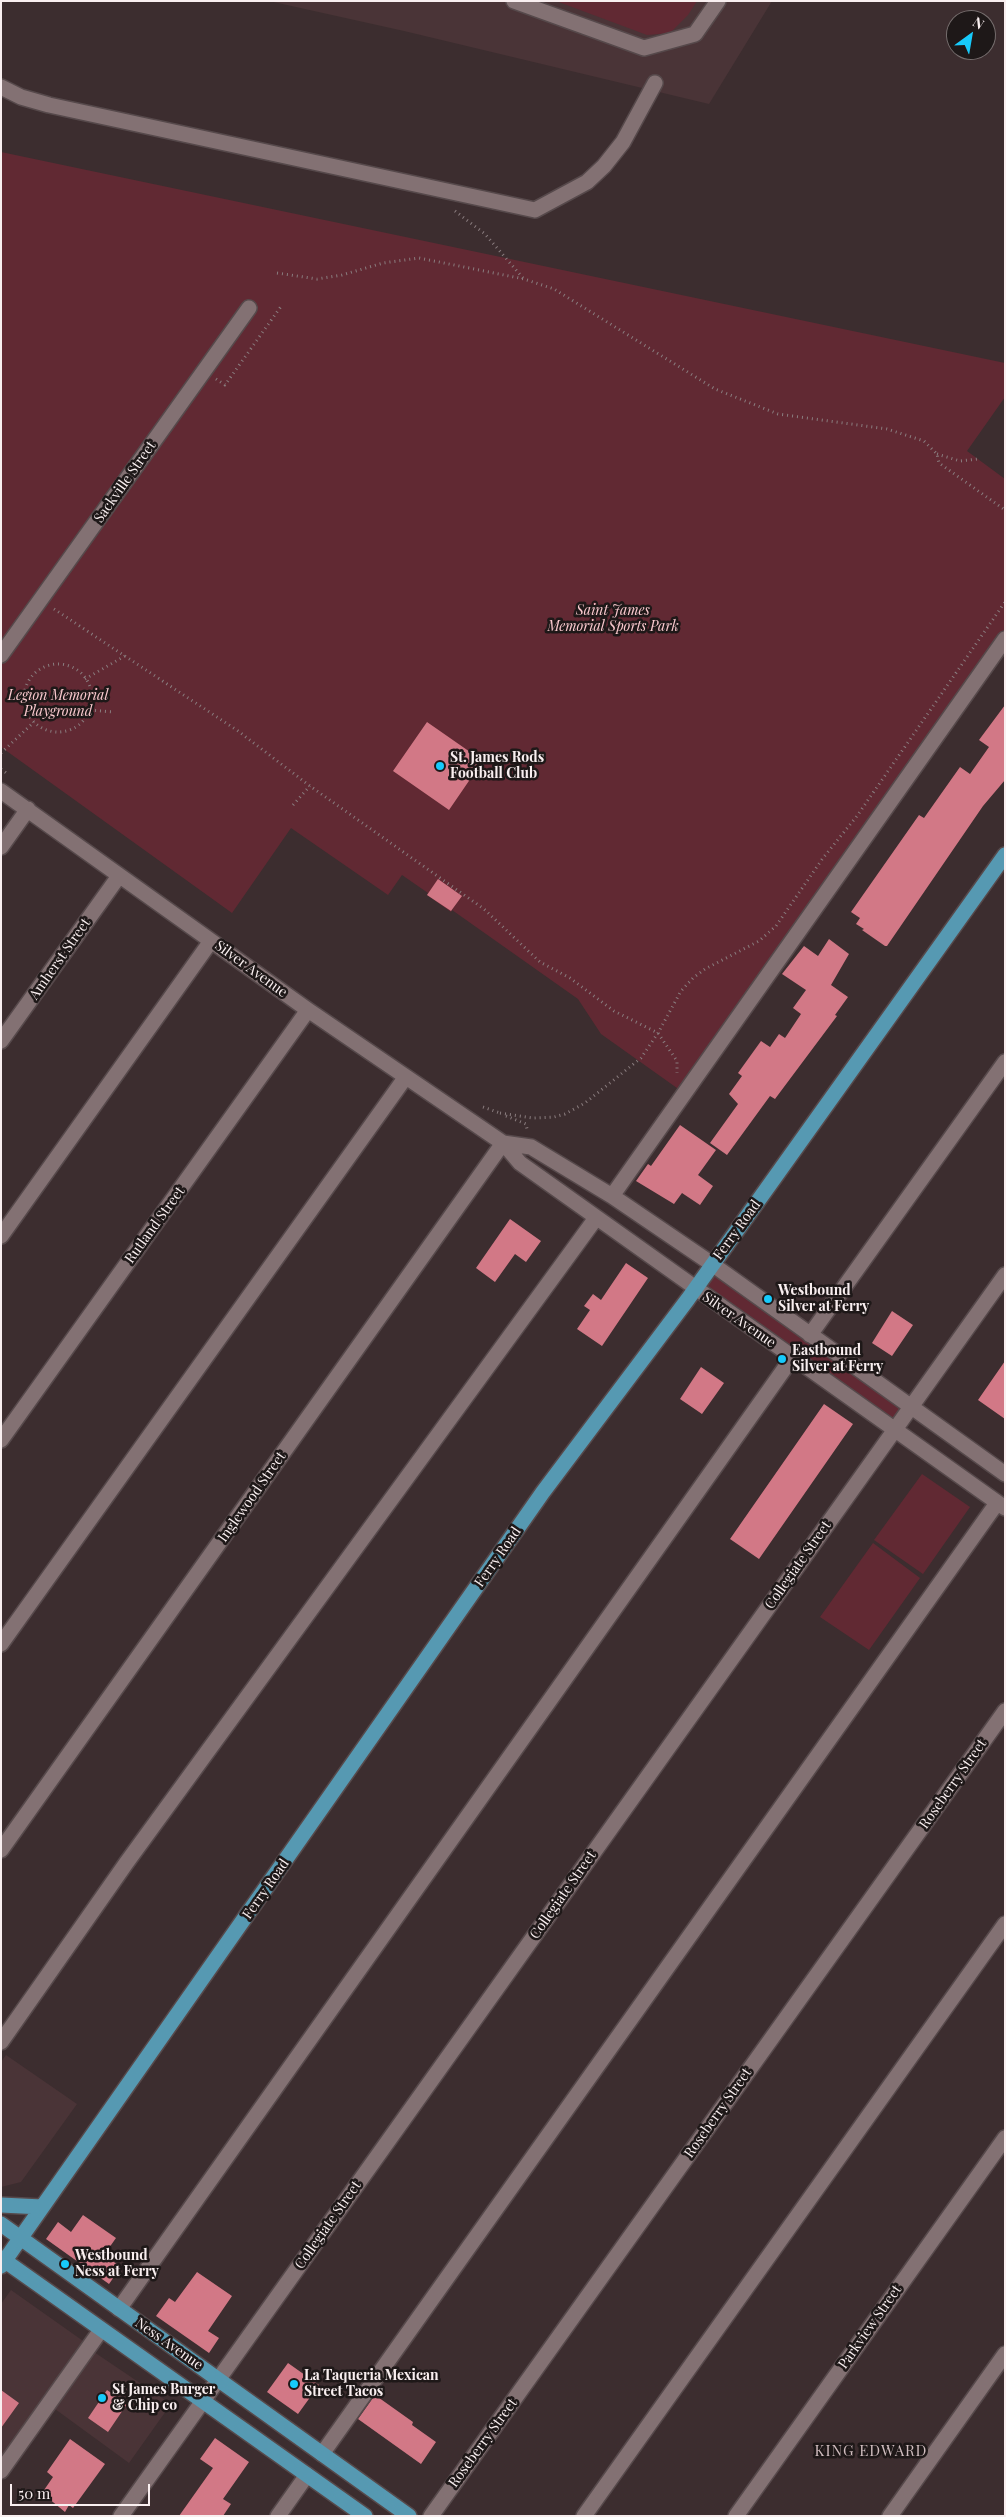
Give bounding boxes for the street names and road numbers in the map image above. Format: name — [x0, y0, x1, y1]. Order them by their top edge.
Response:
street label: Sackville Street — [91, 438, 159, 526]
street label: Amherst Street — [26, 915, 94, 1003]
street label: Silver Avenue — [212, 937, 290, 1001]
street label: Rutland Street — [122, 1183, 188, 1267]
street label: Ferry Road — [710, 1197, 764, 1263]
street label: Silver Avenue — [699, 1289, 779, 1351]
street label: Inglewood Street — [215, 1449, 289, 1545]
street label: Collegiate Street — [761, 1518, 835, 1612]
street label: Ferry Road — [471, 1524, 525, 1590]
street label: Roseberry Street — [916, 1736, 990, 1832]
street label: Collegiate Street — [526, 1848, 600, 1942]
street label: Ferry Road — [239, 1856, 293, 1922]
street label: Roseberry Street — [681, 2065, 755, 2161]
street label: Collegiate Street — [291, 2178, 365, 2272]
street label: Parkview Street — [835, 2282, 905, 2372]
street label: Ness Avenue — [132, 2314, 206, 2374]
street label: Roseberry Street — [445, 2395, 521, 2491]

